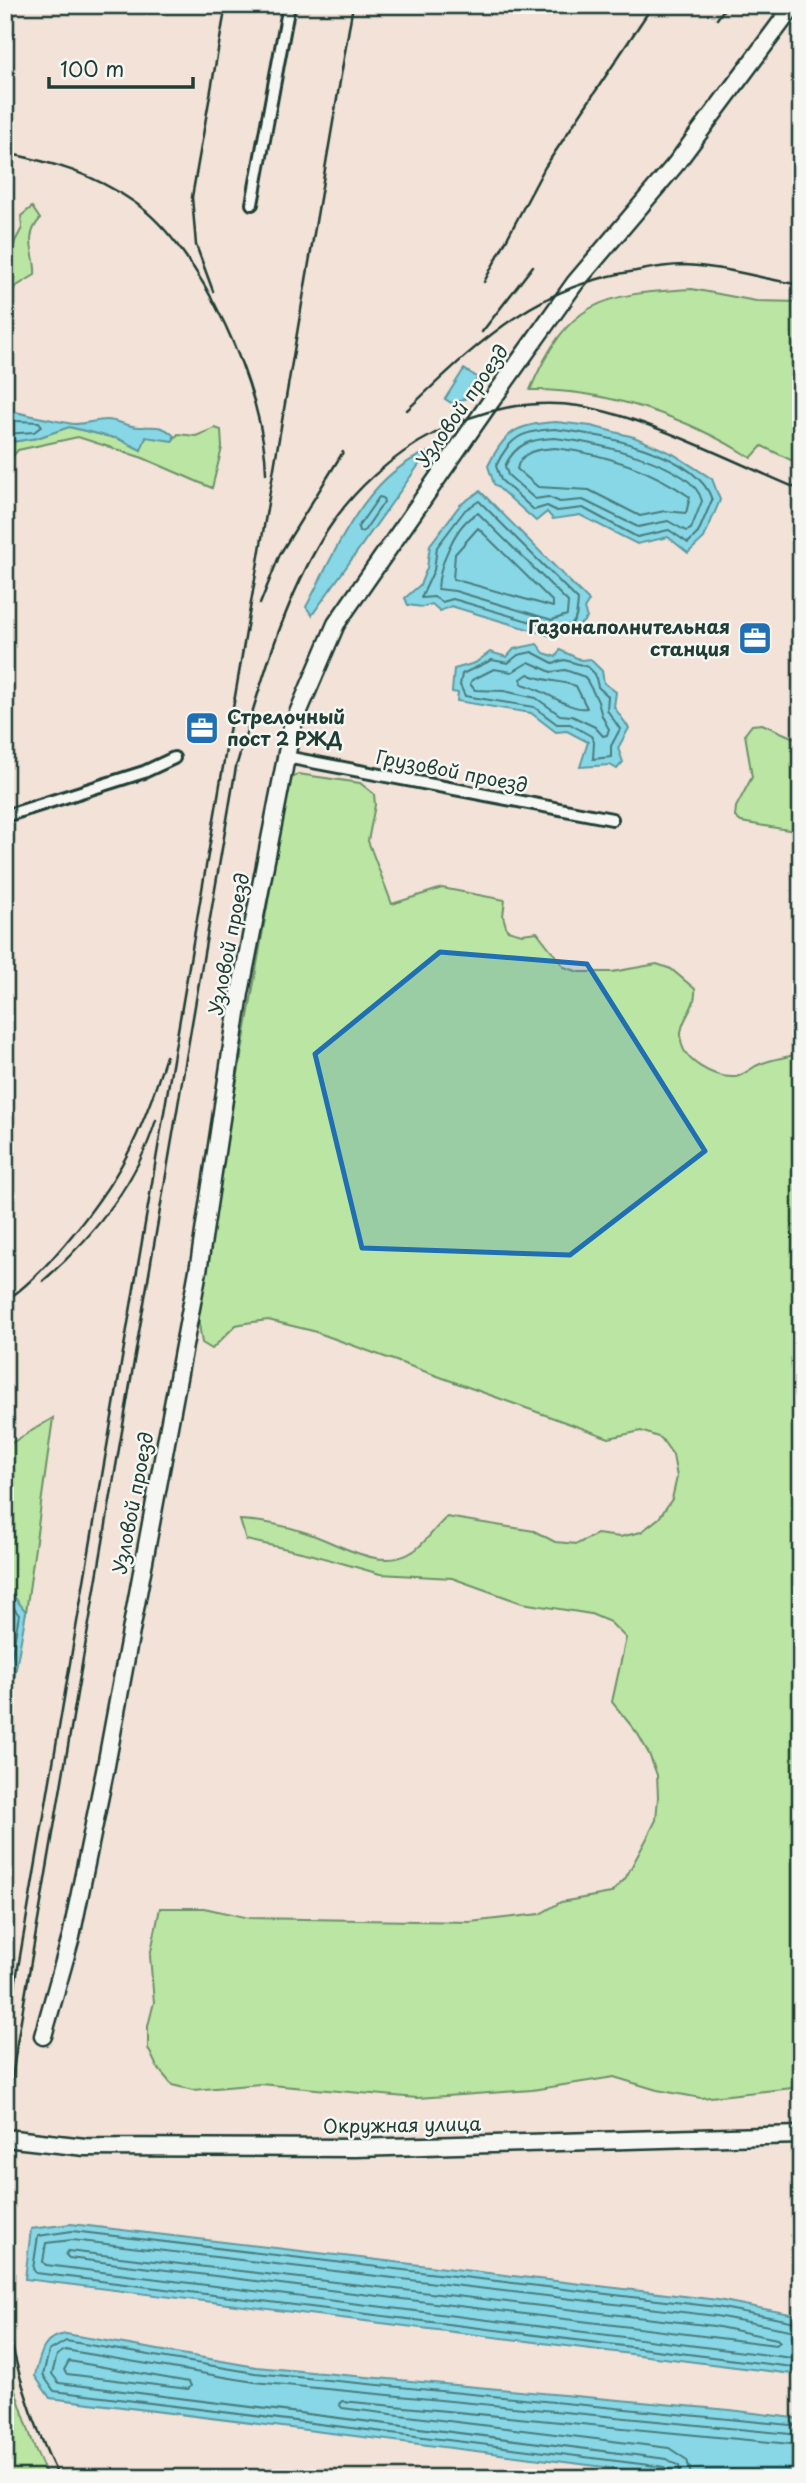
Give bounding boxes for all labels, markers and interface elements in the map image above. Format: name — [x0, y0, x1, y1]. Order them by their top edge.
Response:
scale bar — [49, 46, 192, 90]
text: 100 m — [60, 52, 124, 84]
street label: Узловой проезд — [408, 338, 514, 473]
place label: Газонаполнительная станция — [528, 612, 730, 662]
office icon: Газонаполнительная станция — [736, 619, 774, 657]
place label: Стрелочный пост 2 РЖД — [227, 702, 345, 752]
office icon: Стрелочный пост 2 РЖД — [183, 709, 221, 747]
street label: Грузовой проезд — [374, 742, 530, 798]
street label: Узловой проезд — [200, 870, 256, 1018]
street label: Узловой проезд — [104, 1429, 160, 1577]
street label: Окружная улица — [323, 2109, 481, 2139]

